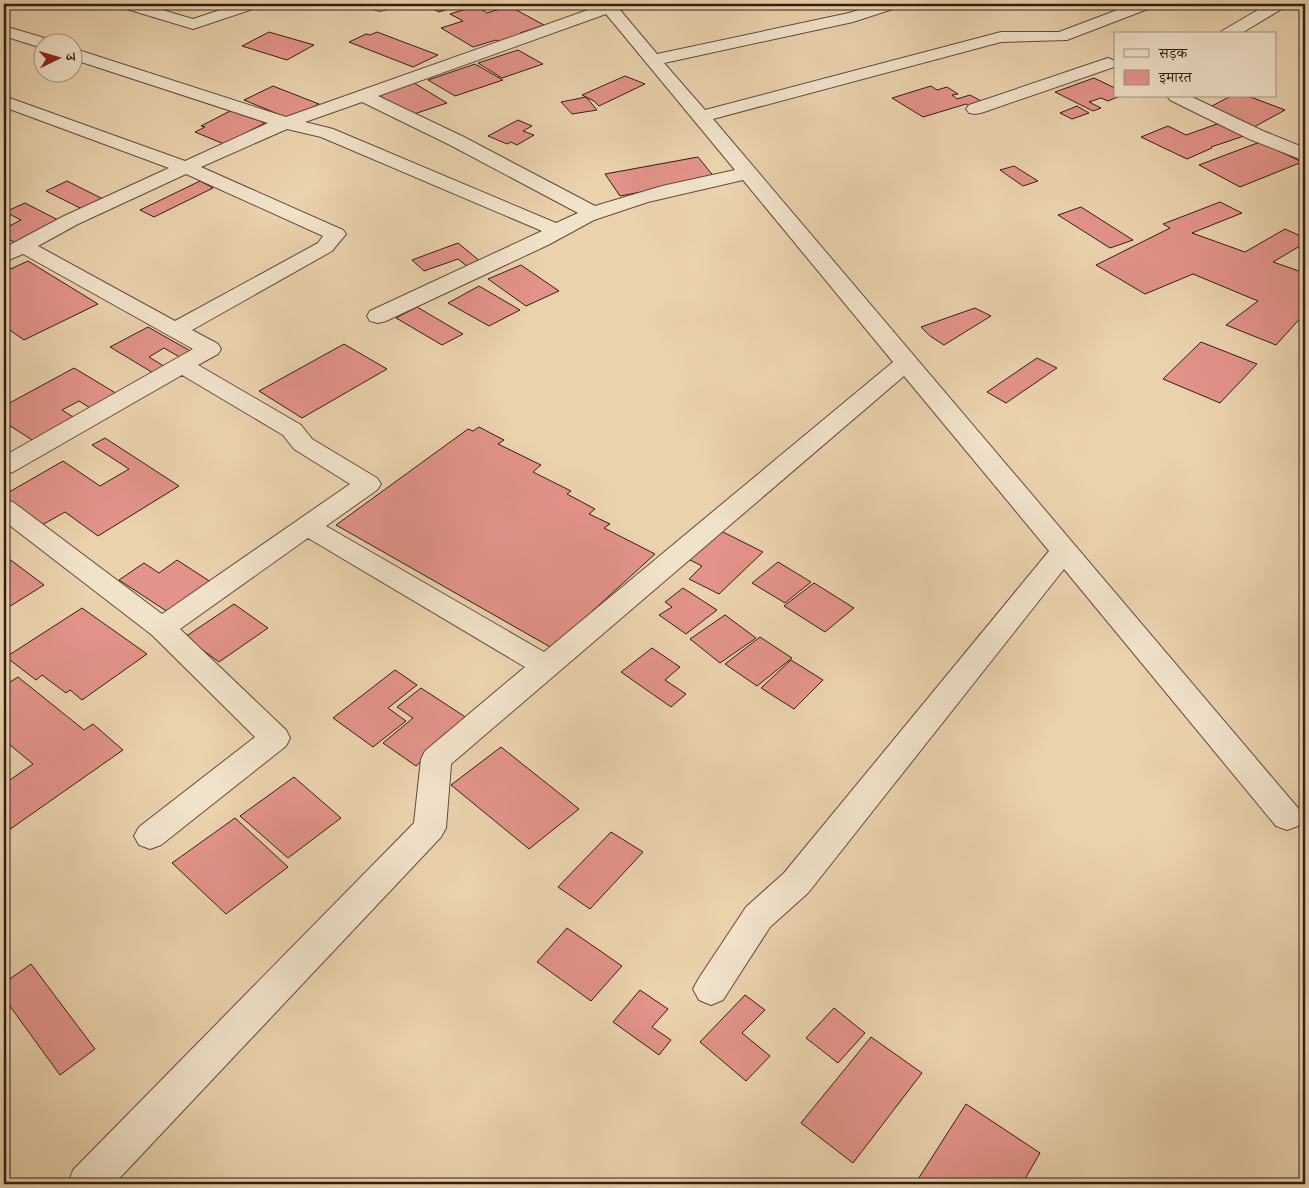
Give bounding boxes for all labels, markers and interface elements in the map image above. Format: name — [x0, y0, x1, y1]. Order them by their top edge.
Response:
north arrow — [32, 32, 82, 82]
legend — [1114, 32, 1276, 98]
text: सड़क — [1158, 44, 1188, 63]
text: उ — [61, 52, 79, 62]
text: इमारत — [1158, 68, 1193, 87]

